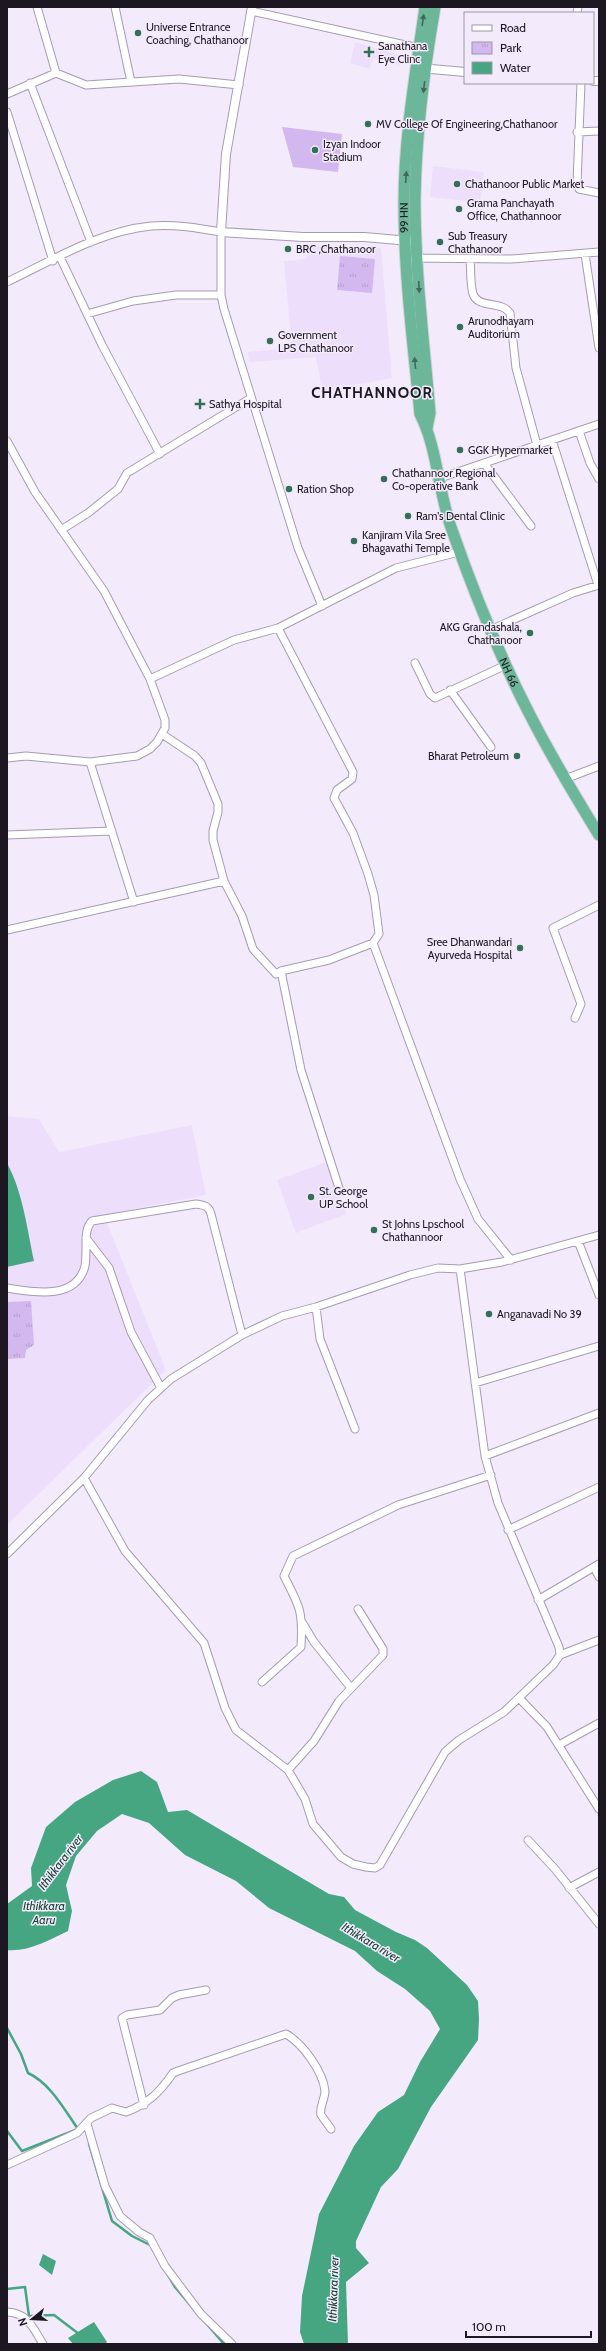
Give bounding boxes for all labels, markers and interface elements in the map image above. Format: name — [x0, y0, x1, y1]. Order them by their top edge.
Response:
legend — [464, 12, 594, 84]
one-way arrow — [420, 14, 426, 26]
place label: Universe Entrance Coaching, Chathanoor — [146, 20, 249, 47]
text: Road — [500, 20, 526, 35]
marker: Universe Entrance Coaching, Chathanoor — [133, 28, 143, 38]
place label: Sanathana Eye Clinc — [378, 39, 428, 66]
text: Park — [500, 40, 522, 55]
marker: Sanathana Eye Clinc — [363, 46, 375, 58]
text: Water — [500, 60, 531, 75]
one-way arrow — [421, 81, 427, 93]
place label: MV College Of Engineering,Chathanoor — [376, 117, 558, 131]
marker: MV College Of Engineering,Chathanoor — [363, 119, 373, 129]
place label: Izyan Indoor Stadium — [323, 137, 381, 164]
marker: Izyan Indoor Stadium — [310, 145, 320, 155]
one-way arrow — [402, 171, 409, 183]
place label: Chathanoor Public Market — [465, 177, 584, 191]
marker: Chathanoor Public Market — [452, 179, 462, 189]
place label: Grama Panchayath Office, Chathannoor — [467, 196, 562, 223]
street label: NH 66 — [397, 202, 412, 233]
marker: Grama Panchayath Office, Chathannoor — [454, 204, 464, 214]
place label: Sub Treasury Chathanoor — [448, 229, 508, 256]
marker: Sub Treasury Chathanoor — [435, 237, 445, 247]
place label: BRC ,Chathanoor — [296, 242, 376, 256]
marker: BRC ,Chathanoor — [283, 244, 293, 254]
one-way arrow — [416, 281, 422, 294]
place label: Arunodhayam Auditorium — [468, 314, 534, 341]
marker: Arunodhayam Auditorium — [455, 322, 465, 332]
place label: Government LPS Chathanoor — [278, 328, 354, 355]
marker: Government LPS Chathanoor — [265, 336, 275, 346]
one-way arrow — [412, 357, 418, 369]
district label: CHATHANNOOR — [311, 384, 433, 402]
place label: Sathya Hospital — [209, 397, 282, 411]
marker: Sathya Hospital — [194, 398, 206, 410]
place label: GGK Hypermarket — [468, 443, 553, 457]
marker: GGK Hypermarket — [455, 445, 465, 455]
place label: Chathannoor Regional Co-operative Bank — [392, 466, 496, 493]
marker: Chathannoor Regional Co-operative Bank — [379, 474, 389, 484]
place label: Ration Shop — [297, 482, 354, 496]
marker: Ration Shop — [284, 484, 294, 494]
place label: Ram's Dental Clinic — [416, 509, 505, 523]
marker: Ram's Dental Clinic — [403, 511, 413, 521]
place label: Kanjiram Vila Sree Bhagavathi Temple — [362, 528, 450, 555]
marker: Kanjiram Vila Sree Bhagavathi Temple — [349, 536, 359, 546]
place label: AKG Grandashala, Chathanoor — [440, 620, 523, 647]
marker: AKG Grandashala, Chathanoor — [525, 628, 535, 638]
street label: NH 66 — [496, 656, 522, 689]
place label: Bharat Petroleum — [428, 749, 509, 763]
marker: Bharat Petroleum — [512, 751, 522, 761]
place label: Sree Dhanwandari Ayurveda Hospital — [427, 935, 512, 962]
marker: Sree Dhanwandari Ayurveda Hospital — [515, 943, 525, 953]
place label: St. George UP School — [319, 1184, 368, 1211]
marker: St. George UP School — [306, 1192, 316, 1202]
place label: St Johns Lpschool Chathannoor — [382, 1217, 465, 1244]
marker: St Johns Lpschool Chathannoor — [369, 1225, 379, 1235]
place label: Anganavadi No 39 — [497, 1307, 582, 1321]
marker: Anganavadi No 39 — [484, 1309, 494, 1319]
water label: Ithikkara river — [34, 1830, 86, 1893]
water label: Ithikkara Aaru — [23, 1898, 65, 1927]
water label: Ithikkara river — [339, 1919, 404, 1966]
water label: Ithikkara river — [324, 2255, 342, 2322]
north arrow — [12, 2299, 52, 2339]
scale bar — [466, 2313, 591, 2339]
text: N — [15, 2316, 30, 2328]
text: 100 m — [472, 2319, 506, 2334]

